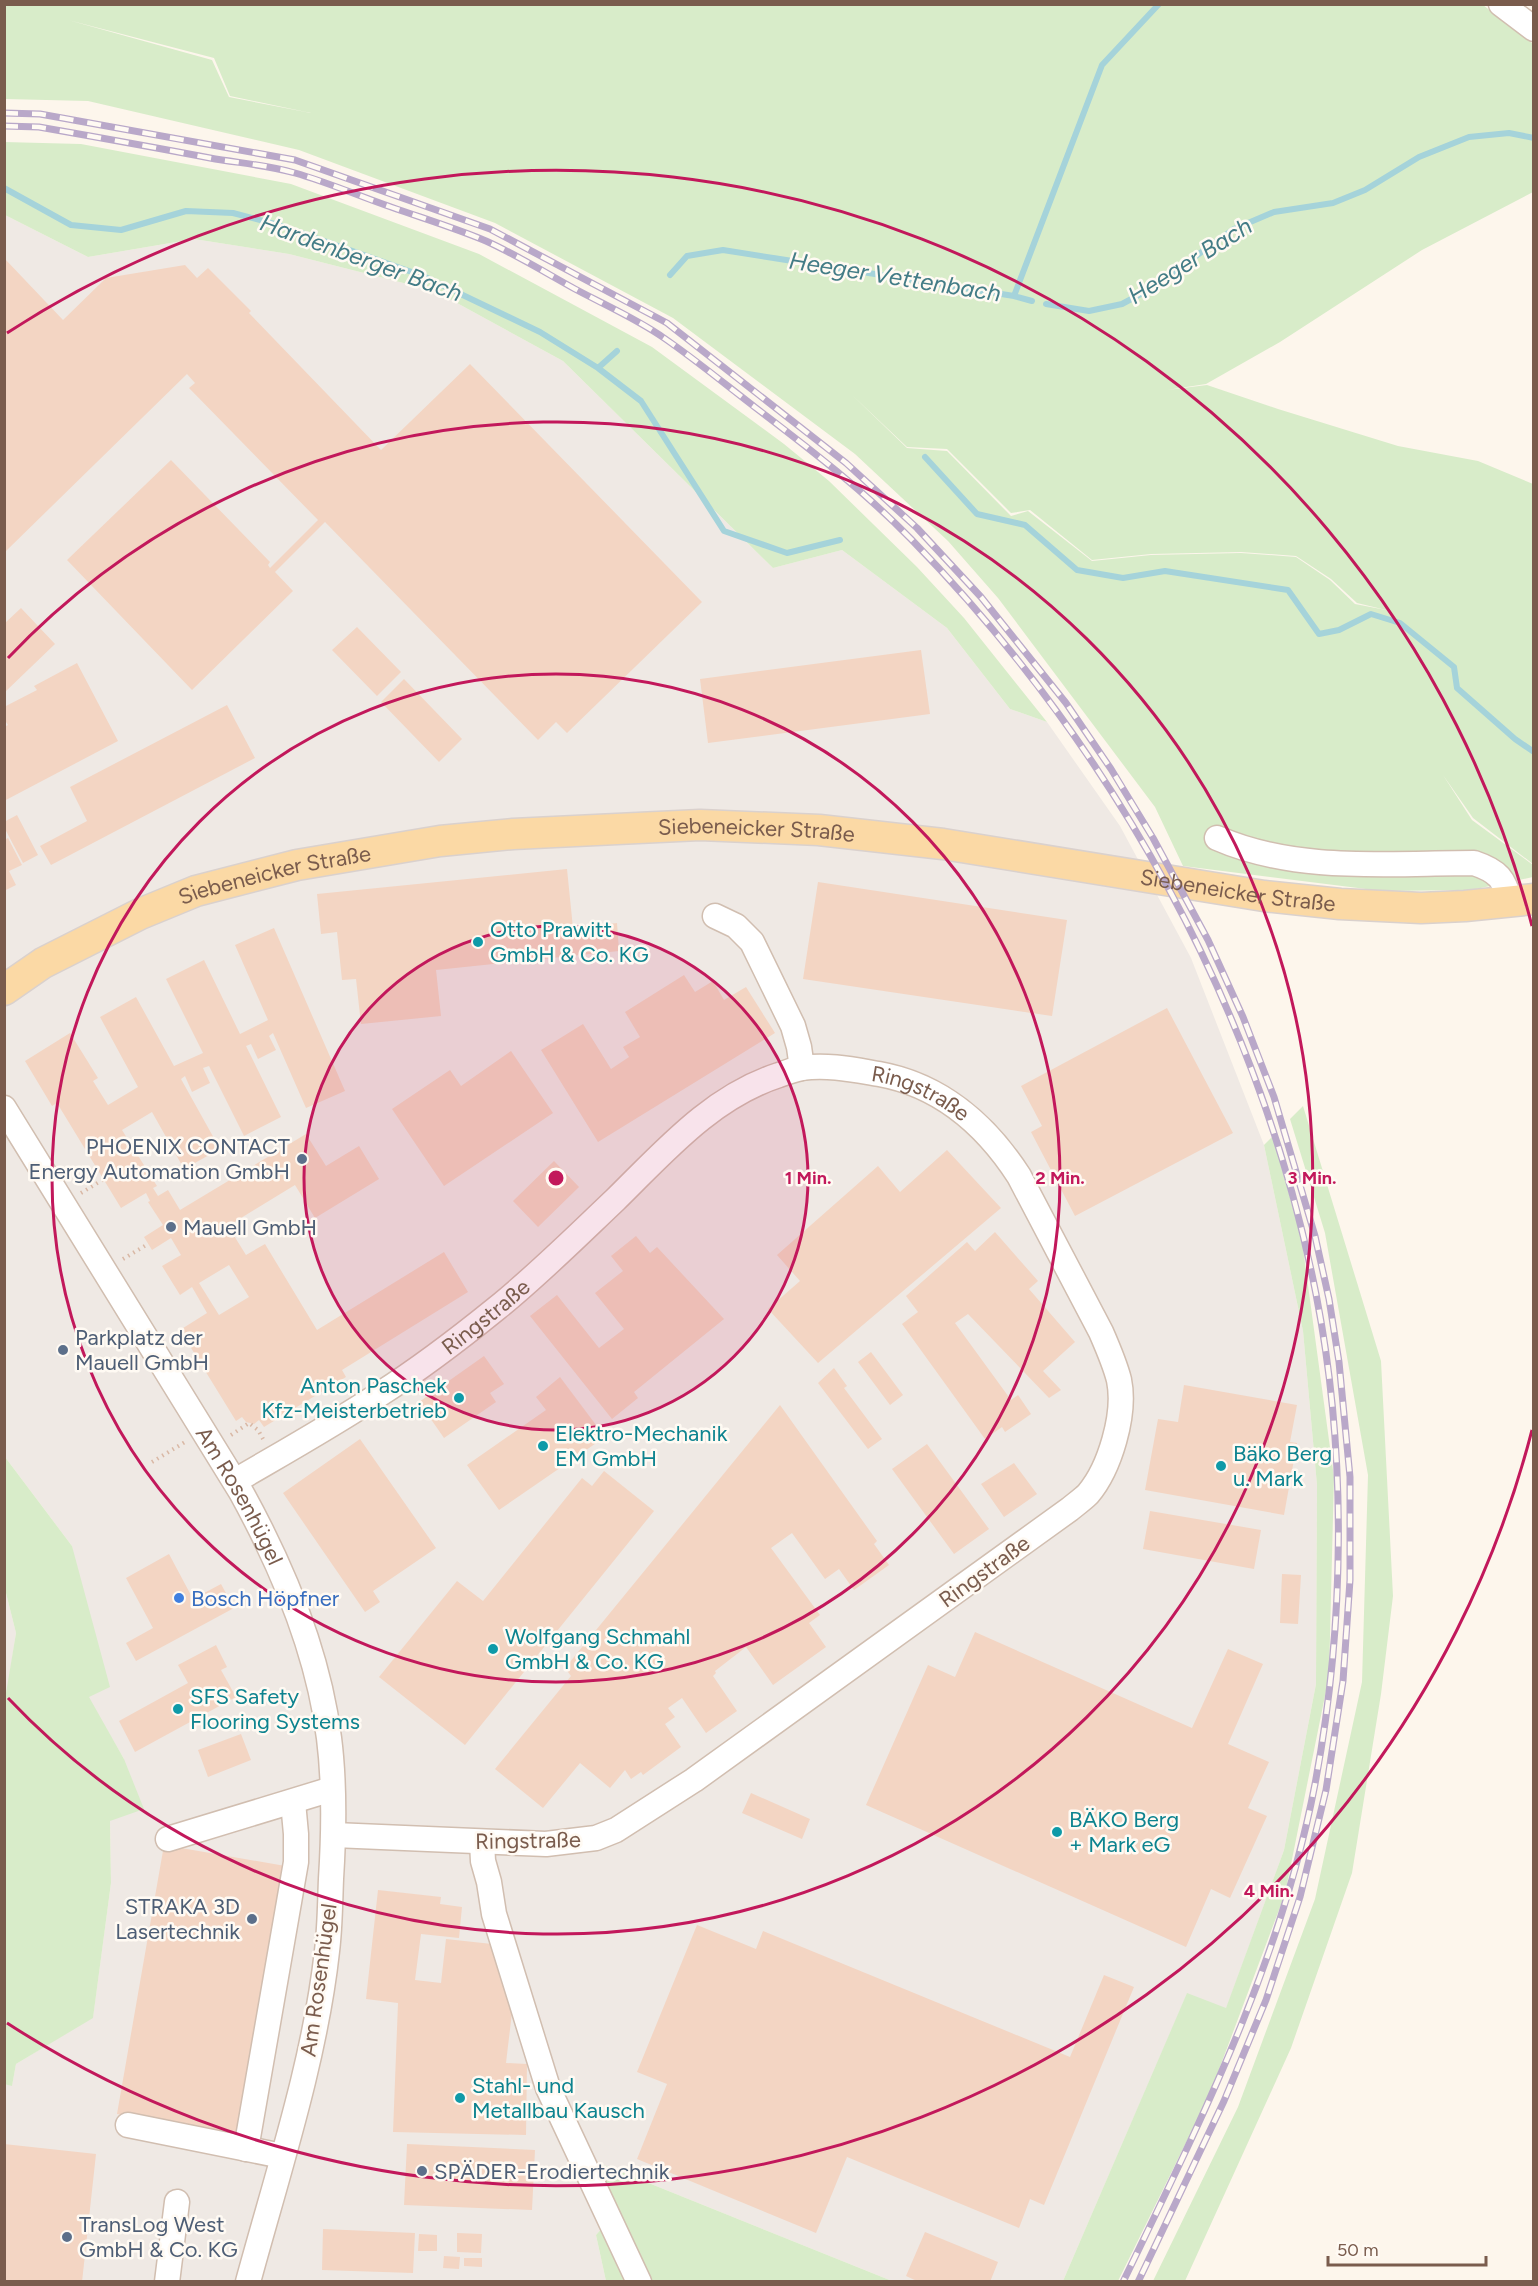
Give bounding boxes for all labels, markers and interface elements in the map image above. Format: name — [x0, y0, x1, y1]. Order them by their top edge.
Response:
water label: Hardenberger Bach — [256, 208, 466, 308]
water label: Heeger Bach — [1122, 211, 1257, 310]
water label: Heeger Vettenbach — [787, 245, 1003, 308]
street label: Siebeneicker Straße — [657, 812, 856, 848]
street label: Siebeneicker Straße — [174, 840, 373, 911]
street label: Siebeneicker Straße — [1138, 863, 1337, 917]
place label: Otto Prawitt GmbH & Co. KG — [490, 916, 649, 968]
marker: Otto Prawitt GmbH & Co. KG — [471, 935, 485, 949]
street label: Ringstraße — [870, 1060, 975, 1127]
place label: PHOENIX CONTACT Energy Automation GmbH — [28, 1133, 290, 1185]
marker: PHOENIX CONTACT Energy Automation GmbH — [295, 1152, 309, 1166]
text: 1 Min. — [785, 1167, 831, 1189]
text: 2 Min. — [1035, 1167, 1085, 1189]
text: 3 Min. — [1287, 1167, 1337, 1189]
centre of rings — [546, 1168, 566, 1188]
place label: Mauell GmbH — [183, 1214, 317, 1241]
marker: Mauell GmbH — [164, 1220, 178, 1234]
street label: Ringstraße — [436, 1273, 536, 1361]
place label: Parkplatz der Mauell GmbH — [75, 1324, 209, 1376]
marker: Parkplatz der Mauell GmbH — [56, 1343, 70, 1357]
place label: Anton Paschek Kfz-Meisterbetrieb — [261, 1372, 447, 1424]
marker: Anton Paschek Kfz-Meisterbetrieb — [452, 1391, 466, 1405]
place label: Elektro-Mechanik EM GmbH — [555, 1420, 728, 1472]
street label: Am Rosenhügel — [190, 1422, 289, 1569]
marker: Elektro-Mechanik EM GmbH — [536, 1439, 550, 1453]
place label: Bäko Berg u. Mark — [1233, 1440, 1332, 1492]
marker: Bäko Berg u. Mark — [1214, 1459, 1228, 1473]
street label: Ringstraße — [934, 1529, 1035, 1613]
place label: Bosch Höpfner — [191, 1585, 340, 1612]
marker: Bosch Höpfner — [172, 1591, 186, 1605]
place label: Wolfgang Schmahl GmbH & Co. KG — [505, 1623, 690, 1675]
marker: Wolfgang Schmahl GmbH & Co. KG — [486, 1642, 500, 1656]
place label: SFS Safety Flooring Systems — [190, 1683, 360, 1735]
marker: SFS Safety Flooring Systems — [171, 1702, 185, 1716]
place label: BÄKO Berg + Mark eG — [1069, 1806, 1179, 1858]
marker: BÄKO Berg + Mark eG — [1050, 1825, 1064, 1839]
street label: Ringstraße — [475, 1826, 581, 1855]
text: 4 Min. — [1244, 1880, 1294, 1902]
place label: STRAKA 3D Lasertechnik — [115, 1893, 240, 1945]
street label: Am Rosenhügel — [294, 1902, 343, 2058]
marker: STRAKA 3D Lasertechnik — [245, 1912, 259, 1926]
place label: Stahl- und Metallbau Kausch — [472, 2072, 645, 2124]
marker: Stahl- und Metallbau Kausch — [453, 2091, 467, 2105]
place label: SPÄDER-Erodiertechnik — [434, 2158, 670, 2185]
marker: SPÄDER-Erodiertechnik — [415, 2164, 429, 2178]
place label: TransLog West GmbH & Co. KG — [79, 2211, 238, 2263]
scale bar — [1328, 2229, 1486, 2267]
marker: TransLog West GmbH & Co. KG — [60, 2230, 74, 2244]
text: 50 m — [1337, 2239, 1379, 2261]

